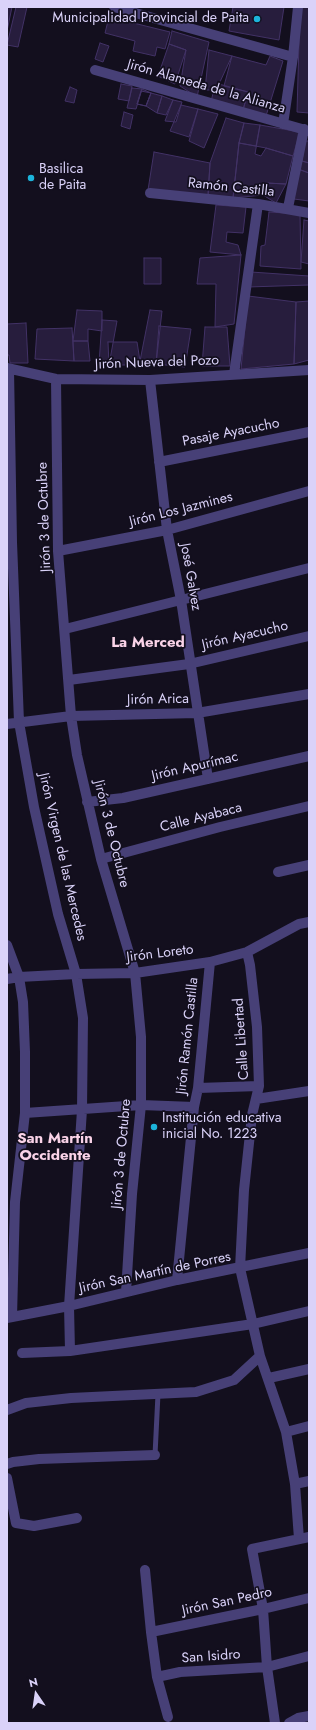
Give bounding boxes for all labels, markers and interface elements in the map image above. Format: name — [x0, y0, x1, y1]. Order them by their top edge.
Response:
place label: Municipalidad Provincial de Paita — [52, 11, 249, 27]
marker: Municipalidad Provincial de Paita — [252, 14, 262, 24]
street label: Jirón Alameda de la Alianza — [125, 56, 287, 118]
place label: Basilica de Paita — [39, 162, 86, 194]
marker: Basilica de Paita — [26, 173, 36, 183]
street label: Ramón Castilla — [187, 175, 275, 201]
street label: Jirón Nueva del Pozo — [95, 352, 219, 374]
street label: Pasaje Ayacucho — [181, 415, 281, 451]
street label: Jirón 3 de Octubre — [35, 462, 55, 572]
street label: Jirón Los Jazmines — [128, 489, 234, 531]
street label: José Galvez — [176, 542, 204, 612]
street label: Jirón Ayacucho — [200, 618, 290, 654]
district label: La Merced — [111, 634, 185, 652]
street label: Jirón Arica — [127, 691, 189, 709]
street label: Jirón Apurímac — [150, 749, 240, 785]
street label: Jirón Virgen de las Mercedes — [34, 771, 90, 943]
street label: Jirón 3 de Octubre — [90, 778, 132, 890]
street label: Calle Ayabaca — [158, 800, 244, 836]
street label: Jirón Loreto — [125, 942, 195, 966]
street label: Jirón Ramón Castilla — [173, 977, 203, 1095]
street label: Calle Libertad — [231, 997, 253, 1081]
street label: Jirón 3 de Octubre — [109, 1098, 135, 1210]
place label: Institución educativa inicial No. 1223 — [162, 1111, 282, 1144]
marker: Institución educativa inicial No. 1223 — [149, 1122, 159, 1132]
district label: San Martín Occidente — [17, 1130, 93, 1165]
street label: Jirón San Martín de Porres — [78, 1249, 232, 1297]
street label: Jirón San Pedro — [181, 1584, 273, 1620]
street label: San Isidro — [181, 1647, 241, 1667]
north arrow — [16, 1674, 56, 1714]
text: N — [27, 1674, 39, 1691]

